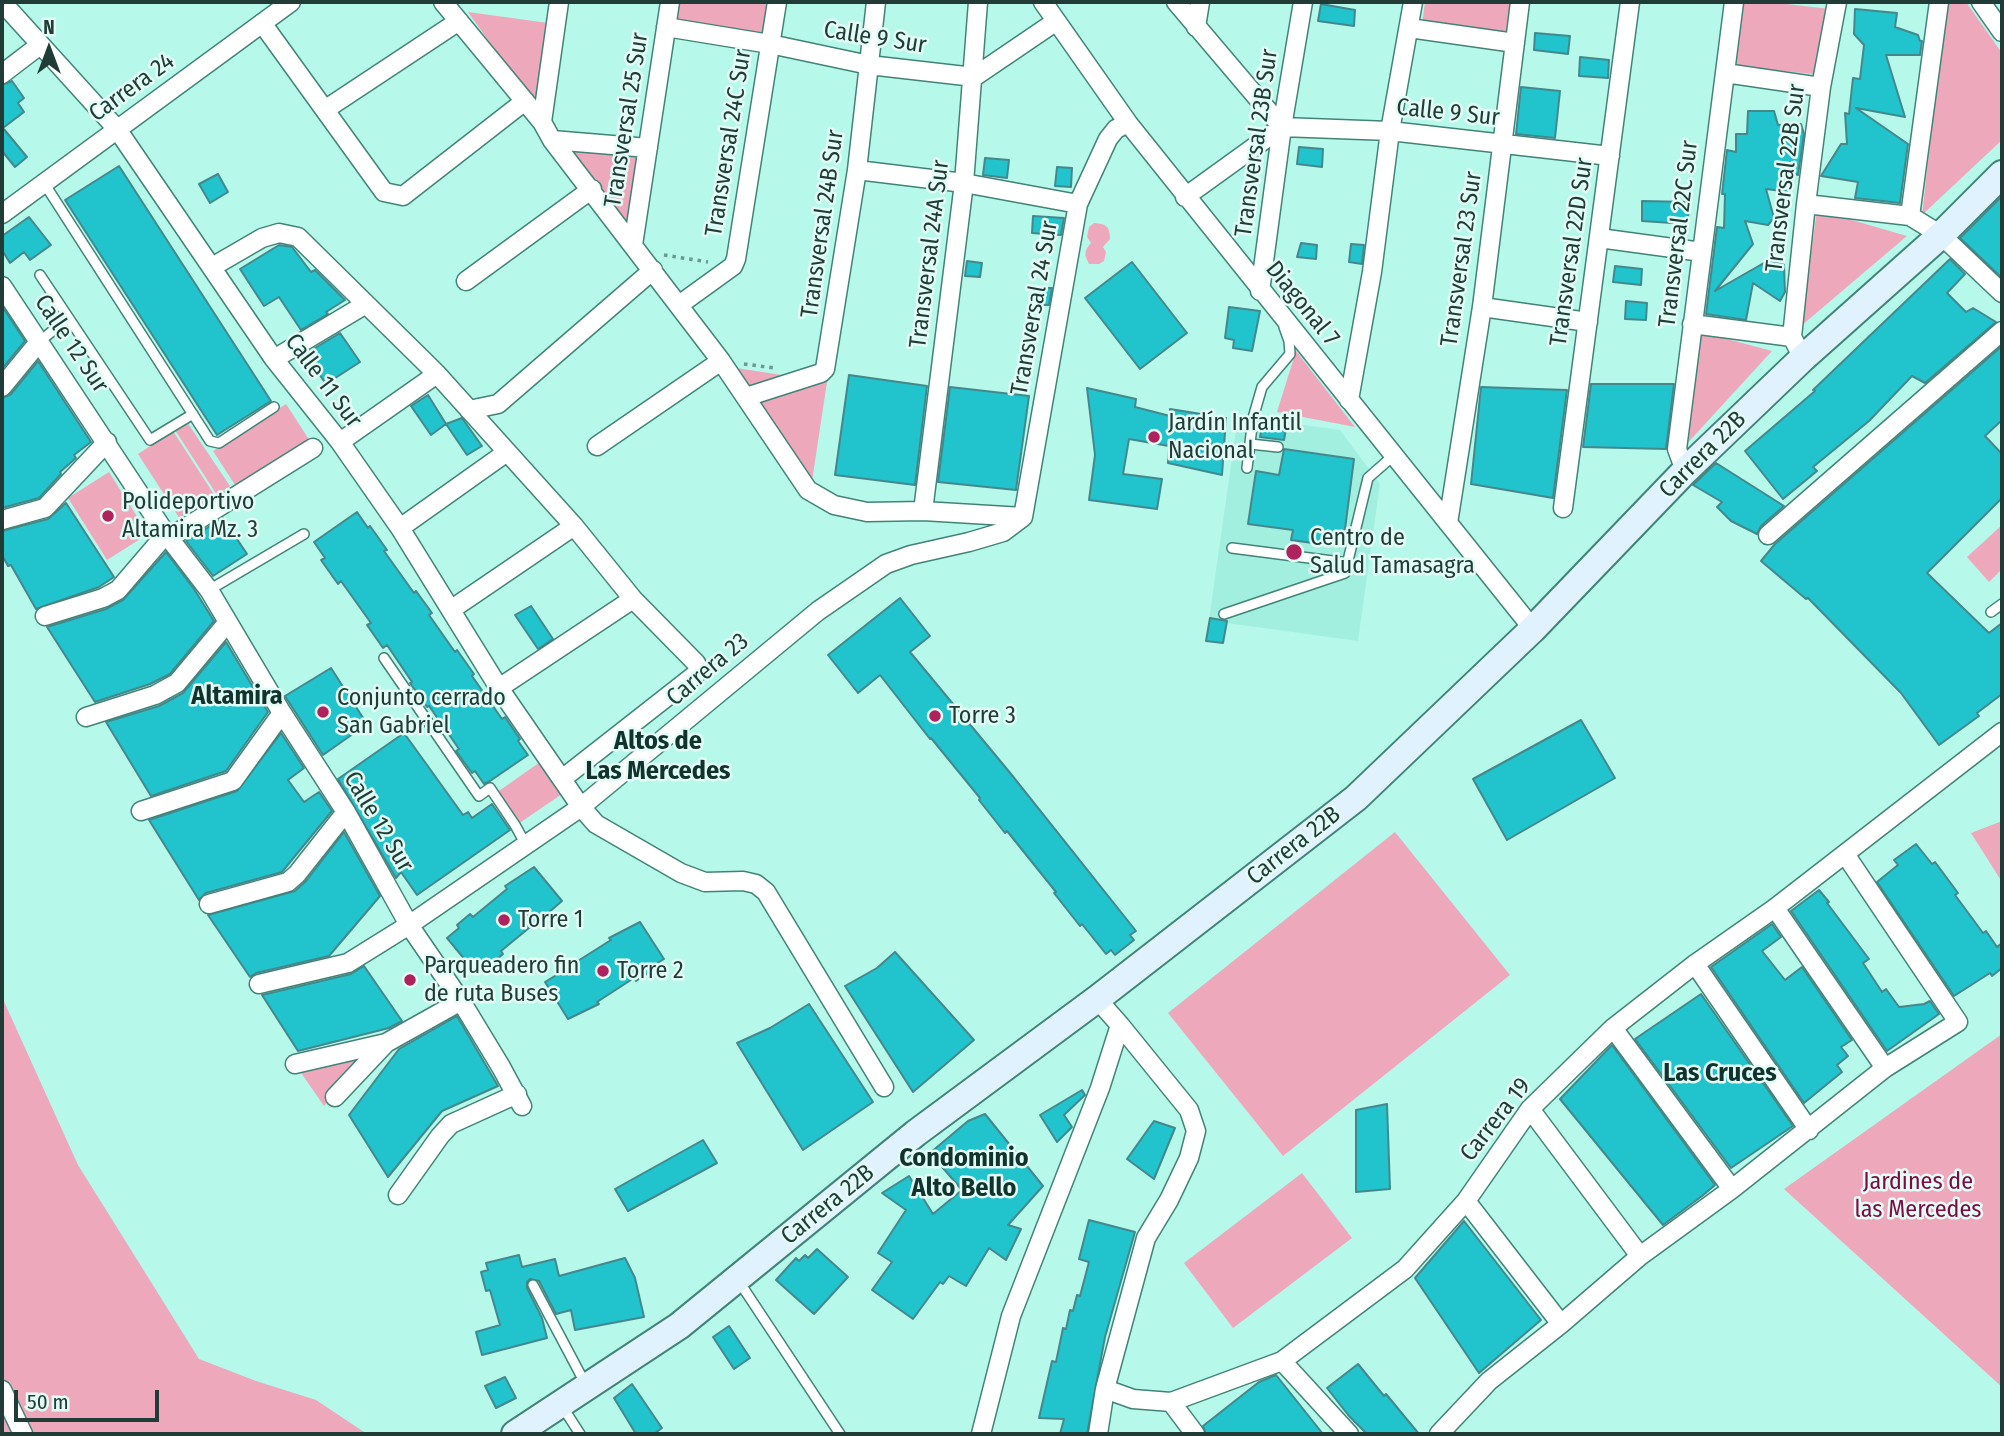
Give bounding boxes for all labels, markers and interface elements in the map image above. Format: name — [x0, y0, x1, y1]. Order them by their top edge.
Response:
north arrow — [14, 14, 84, 84]
text: N — [43, 16, 55, 39]
street label: Calle 9 Sur — [822, 16, 928, 60]
street label: Transversal 25 Sur — [599, 31, 655, 209]
street label: Carrera 24 — [84, 47, 180, 129]
street label: Transversal 23B Sur — [1230, 47, 1284, 239]
street label: Transversal 24C Sur — [700, 48, 758, 238]
street label: Transversal 22B Sur — [1760, 82, 1812, 274]
street label: Calle 9 Sur — [1395, 93, 1501, 133]
street label: Transversal 24B Sur — [796, 128, 850, 320]
street label: Transversal 22C Sur — [1653, 139, 1705, 329]
street label: Transversal 22D Sur — [1545, 156, 1599, 348]
street label: Transversal 24A Sur — [904, 158, 956, 350]
street label: Transversal 23 Sur — [1435, 170, 1489, 348]
street label: Transversal 24 Sur — [1005, 219, 1065, 397]
street label: Diagonal 7 — [1259, 256, 1345, 352]
street label: Calle 12 Sur — [28, 290, 114, 398]
street label: Calle 11 Sur — [278, 328, 368, 434]
street label: Carrera 22B — [1654, 406, 1752, 504]
place label: Jardín Infantil Nacional — [1168, 409, 1302, 465]
marker: Jardín Infantil Nacional — [1146, 429, 1162, 445]
place label: Polideportivo Altamira Mz. 3 — [122, 488, 258, 544]
marker: Polideportivo Altamira Mz. 3 — [100, 508, 116, 524]
place label: Centro de Salud Tamasagra — [1310, 524, 1475, 580]
marker: Centro de Salud Tamasagra — [1284, 542, 1304, 562]
street label: Carrera 23 — [661, 627, 755, 713]
district label: Altamira — [191, 681, 283, 713]
place label: Conjunto cerrado San Gabriel — [337, 684, 506, 740]
place label: Torre 3 — [949, 702, 1016, 730]
marker: Conjunto cerrado San Gabriel — [315, 704, 331, 720]
marker: Torre 3 — [927, 708, 943, 724]
district label: Altos de Las Mercedes — [586, 726, 730, 788]
street label: Calle 12 Sur — [337, 767, 419, 877]
street label: Carrera 22B — [1241, 800, 1347, 892]
place label: Torre 1 — [518, 906, 583, 934]
marker: Torre 1 — [496, 912, 512, 928]
place label: Parqueadero fin de ruta Buses — [424, 952, 579, 1008]
place label: Torre 2 — [617, 957, 684, 985]
marker: Torre 2 — [595, 963, 611, 979]
marker: Parqueadero fin de ruta Buses — [402, 972, 418, 988]
district label: Las Cruces — [1663, 1058, 1777, 1090]
street label: Carrera 19 — [1455, 1073, 1537, 1167]
district label: Condominio Alto Bello — [899, 1143, 1029, 1204]
street label: Carrera 22B — [776, 1159, 880, 1251]
park label: Jardines de las Mercedes — [1855, 1168, 1981, 1224]
scale bar — [18, 1376, 163, 1420]
text: 50 m — [27, 1389, 69, 1415]

